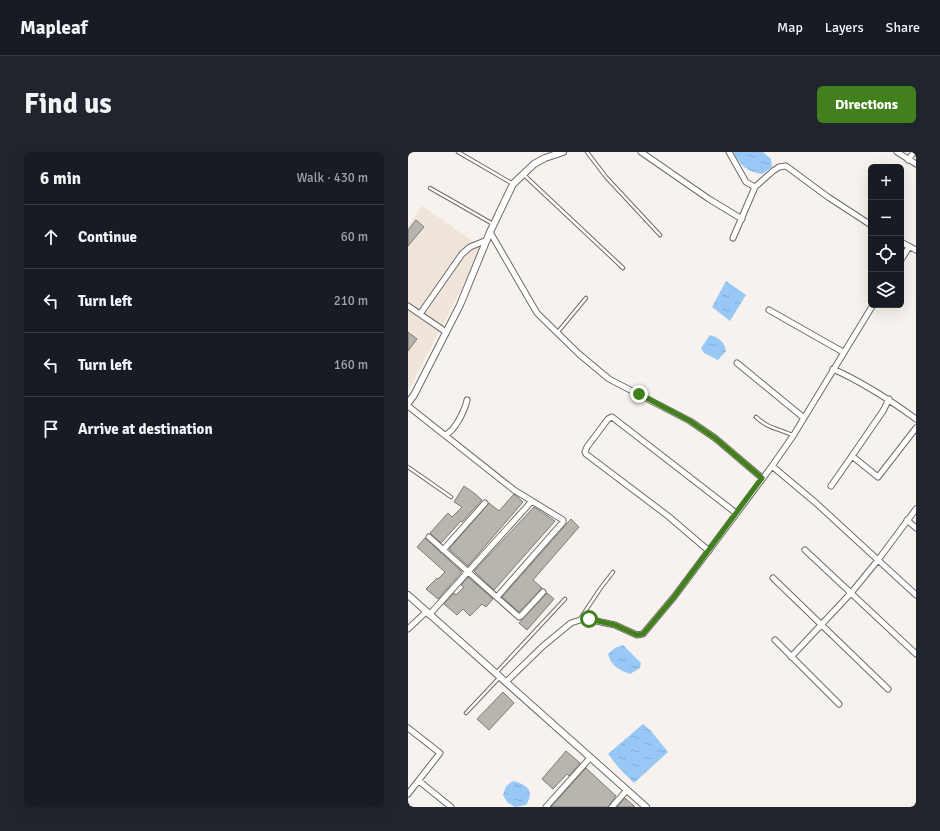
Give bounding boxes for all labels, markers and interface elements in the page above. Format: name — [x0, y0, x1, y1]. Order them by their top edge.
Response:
text: Mapleaf — [20, 16, 88, 40]
text: Map — [777, 19, 803, 36]
text: Layers — [825, 19, 864, 36]
text: Share — [886, 19, 920, 36]
button: Directions — [817, 86, 916, 123]
text: Find us — [24, 87, 112, 121]
map controls — [868, 164, 904, 308]
button: + — [868, 164, 904, 200]
text: 6 min — [40, 168, 81, 189]
text: Walk · 430 m — [297, 170, 368, 186]
button: − — [868, 200, 904, 236]
icon: ahead — [40, 226, 62, 248]
text: Continue — [78, 228, 137, 246]
text: 60 m — [341, 229, 368, 245]
button: locate — [868, 236, 904, 272]
button: layers — [868, 272, 904, 308]
icon: left — [40, 290, 62, 312]
text: Turn left — [78, 292, 132, 310]
text: 210 m — [334, 293, 368, 309]
icon: left — [40, 354, 62, 376]
text: Turn left — [78, 356, 132, 374]
text: 160 m — [334, 357, 368, 373]
route end — [630, 385, 648, 403]
icon: arrive — [40, 418, 62, 440]
text: Arrive at destination — [78, 420, 213, 438]
route start — [580, 610, 598, 628]

